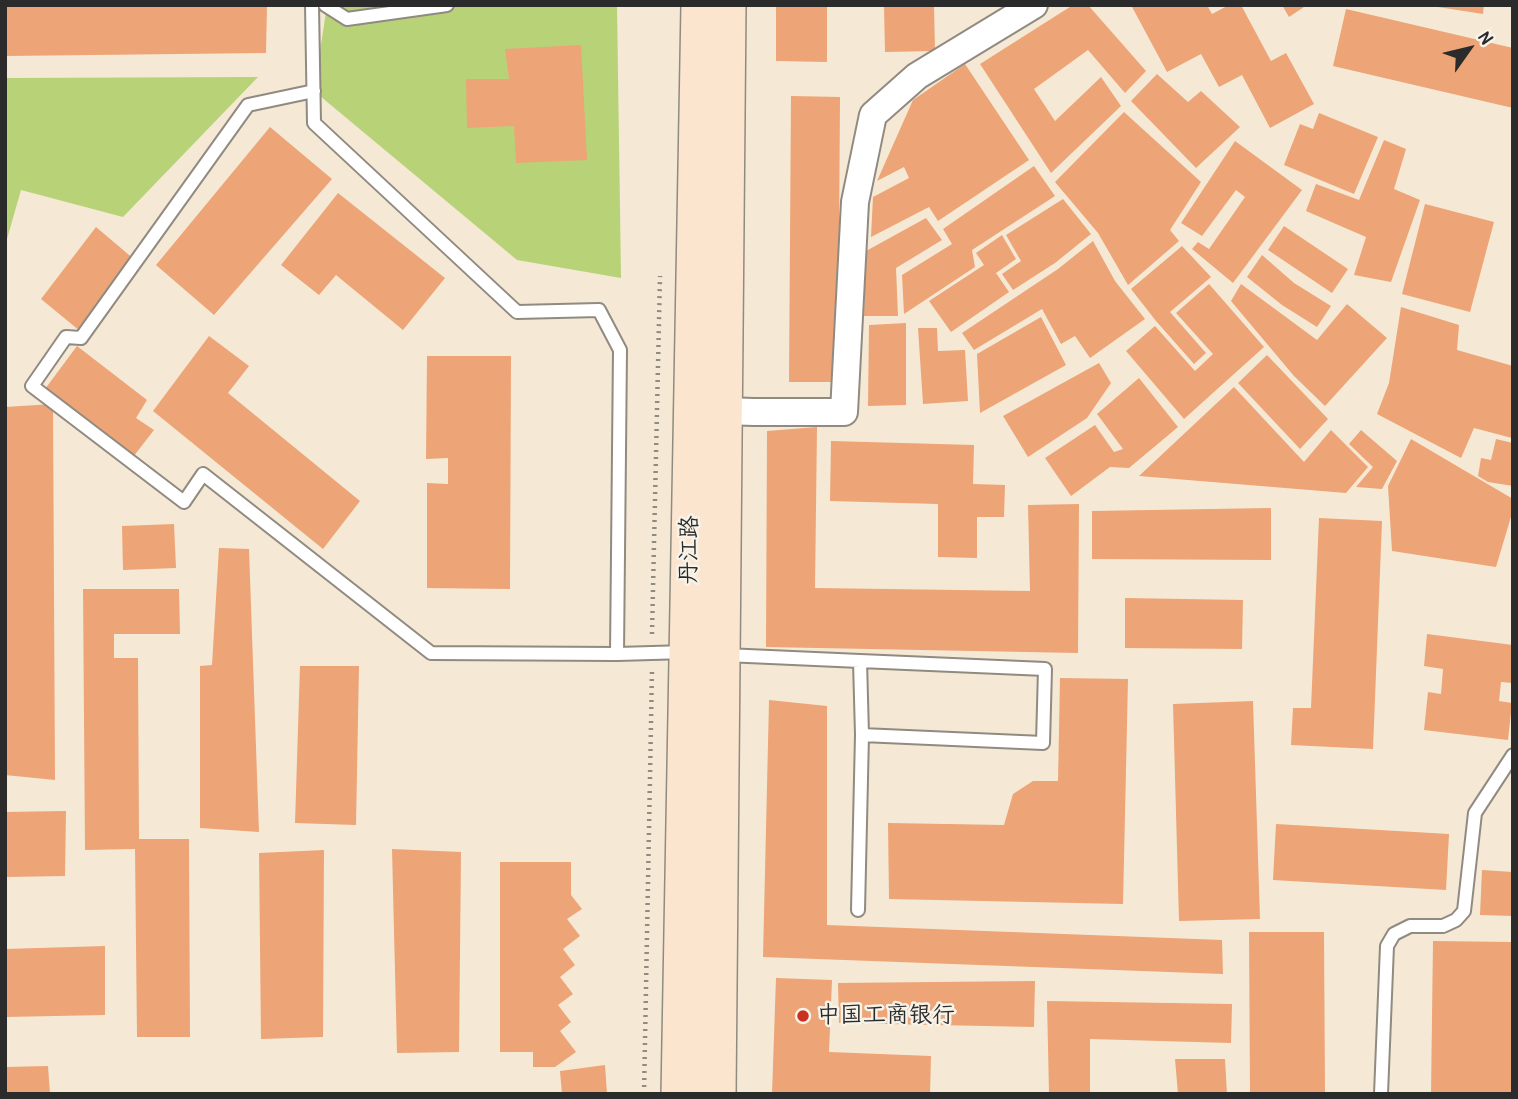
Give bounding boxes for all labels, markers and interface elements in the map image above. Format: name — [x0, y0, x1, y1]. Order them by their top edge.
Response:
north arrow — [1434, 14, 1504, 84]
text: N — [1473, 26, 1500, 49]
street label: 丹江路 — [676, 515, 704, 585]
place label: 中国工商银行 — [817, 1002, 955, 1030]
marker: 中国工商银行 — [795, 1008, 811, 1024]

